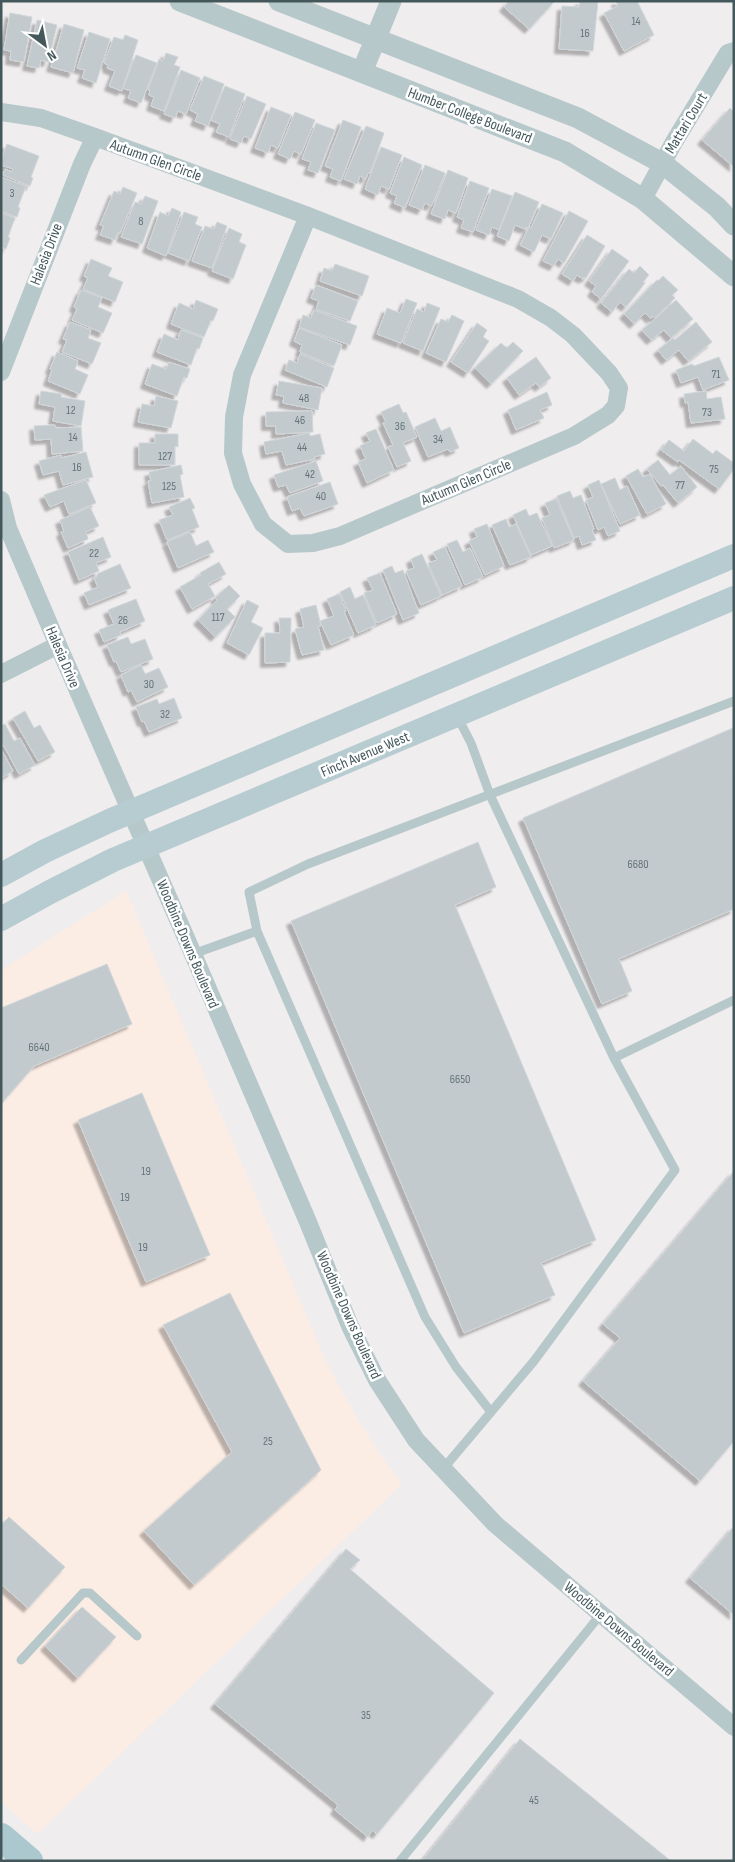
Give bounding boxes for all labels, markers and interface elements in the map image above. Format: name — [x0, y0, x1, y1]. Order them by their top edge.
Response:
house number: 14 — [631, 14, 641, 29]
north arrow — [20, 20, 70, 70]
house number: 16 — [580, 26, 590, 41]
text: N — [44, 46, 59, 65]
street label: Humber College Boulevard — [405, 83, 535, 148]
street label: Mattari Court — [661, 89, 712, 157]
street label: Autumn Glen Circle — [107, 135, 204, 186]
house number: 3 — [9, 186, 15, 201]
house number: 8 — [138, 214, 144, 229]
street label: Halesia Drive — [26, 221, 67, 288]
house number: 71 — [711, 367, 721, 382]
house number: 48 — [299, 391, 309, 406]
house number: 12 — [66, 403, 76, 418]
house number: 73 — [702, 405, 712, 420]
house number: 46 — [295, 413, 305, 428]
house number: 36 — [395, 419, 405, 434]
house number: 14 — [68, 430, 78, 445]
house number: 34 — [433, 432, 443, 447]
house number: 44 — [297, 440, 307, 455]
house number: 127 — [158, 449, 172, 464]
street label: Autumn Glen Circle — [417, 455, 514, 510]
house number: 16 — [72, 460, 82, 475]
house number: 75 — [709, 462, 719, 477]
house number: 42 — [305, 467, 315, 482]
house number: 77 — [675, 478, 685, 493]
house number: 125 — [162, 479, 176, 494]
house number: 40 — [316, 489, 326, 504]
house number: 22 — [89, 546, 99, 561]
house number: 117 — [211, 610, 225, 625]
house number: 26 — [118, 613, 128, 628]
street label: Halesia Drive — [41, 624, 84, 691]
house number: 30 — [144, 677, 154, 692]
house number: 32 — [160, 707, 170, 722]
street label: Finch Avenue West — [318, 727, 413, 782]
house number: 6680 — [627, 857, 649, 872]
street label: Woodbine Downs Boulevard — [152, 877, 223, 1011]
house number: 6640 — [28, 1040, 50, 1055]
house number: 6650 — [450, 1072, 470, 1087]
house number: 19 — [141, 1164, 151, 1179]
house number: 19 — [120, 1190, 130, 1205]
house number: 19 — [138, 1240, 148, 1255]
street label: Woodbine Downs Boulevard — [312, 1248, 385, 1382]
house number: 25 — [263, 1434, 273, 1449]
street label: Woodbine Downs Boulevard — [560, 1578, 678, 1681]
house number: 35 — [361, 1708, 371, 1723]
house number: 45 — [529, 1793, 539, 1808]

